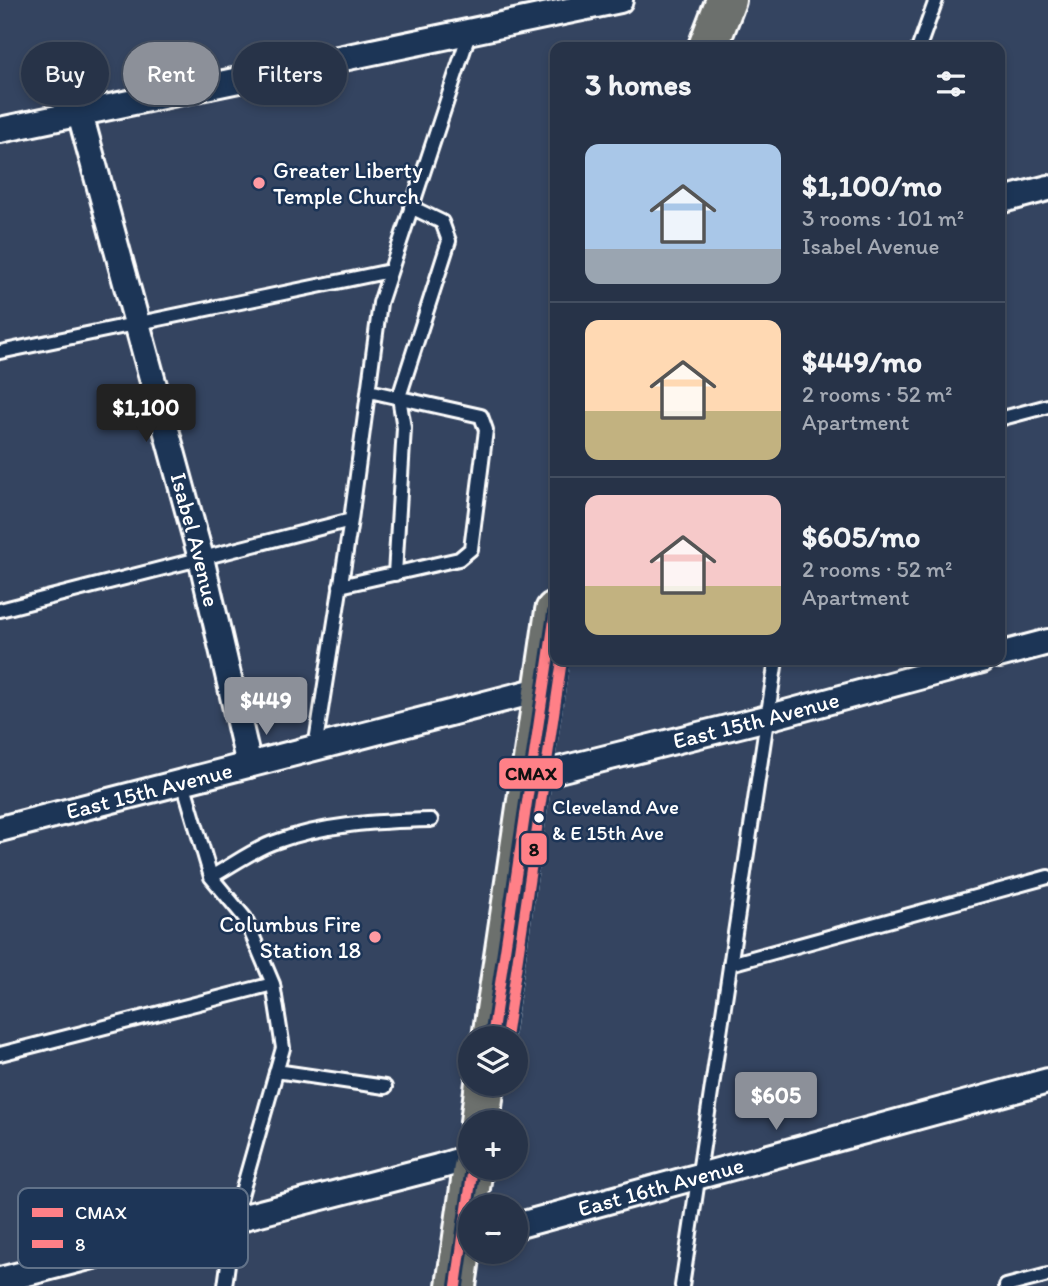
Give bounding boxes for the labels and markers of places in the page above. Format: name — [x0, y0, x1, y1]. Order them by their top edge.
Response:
place label: Greater Liberty Temple Church — [273, 156, 423, 210]
marker: Greater Liberty Temple Church — [251, 175, 267, 191]
pin: $1,100 — [89, 384, 203, 444]
pin: $449 — [225, 678, 307, 737]
place label: Cleveland Ave & E 15th Ave — [552, 794, 679, 845]
marker: Cleveland Ave & E 15th Ave — [532, 811, 546, 825]
place label: Columbus Fire Station 18 — [219, 910, 361, 964]
marker: Columbus Fire Station 18 — [367, 929, 383, 945]
pin: $605 — [735, 1072, 817, 1132]

